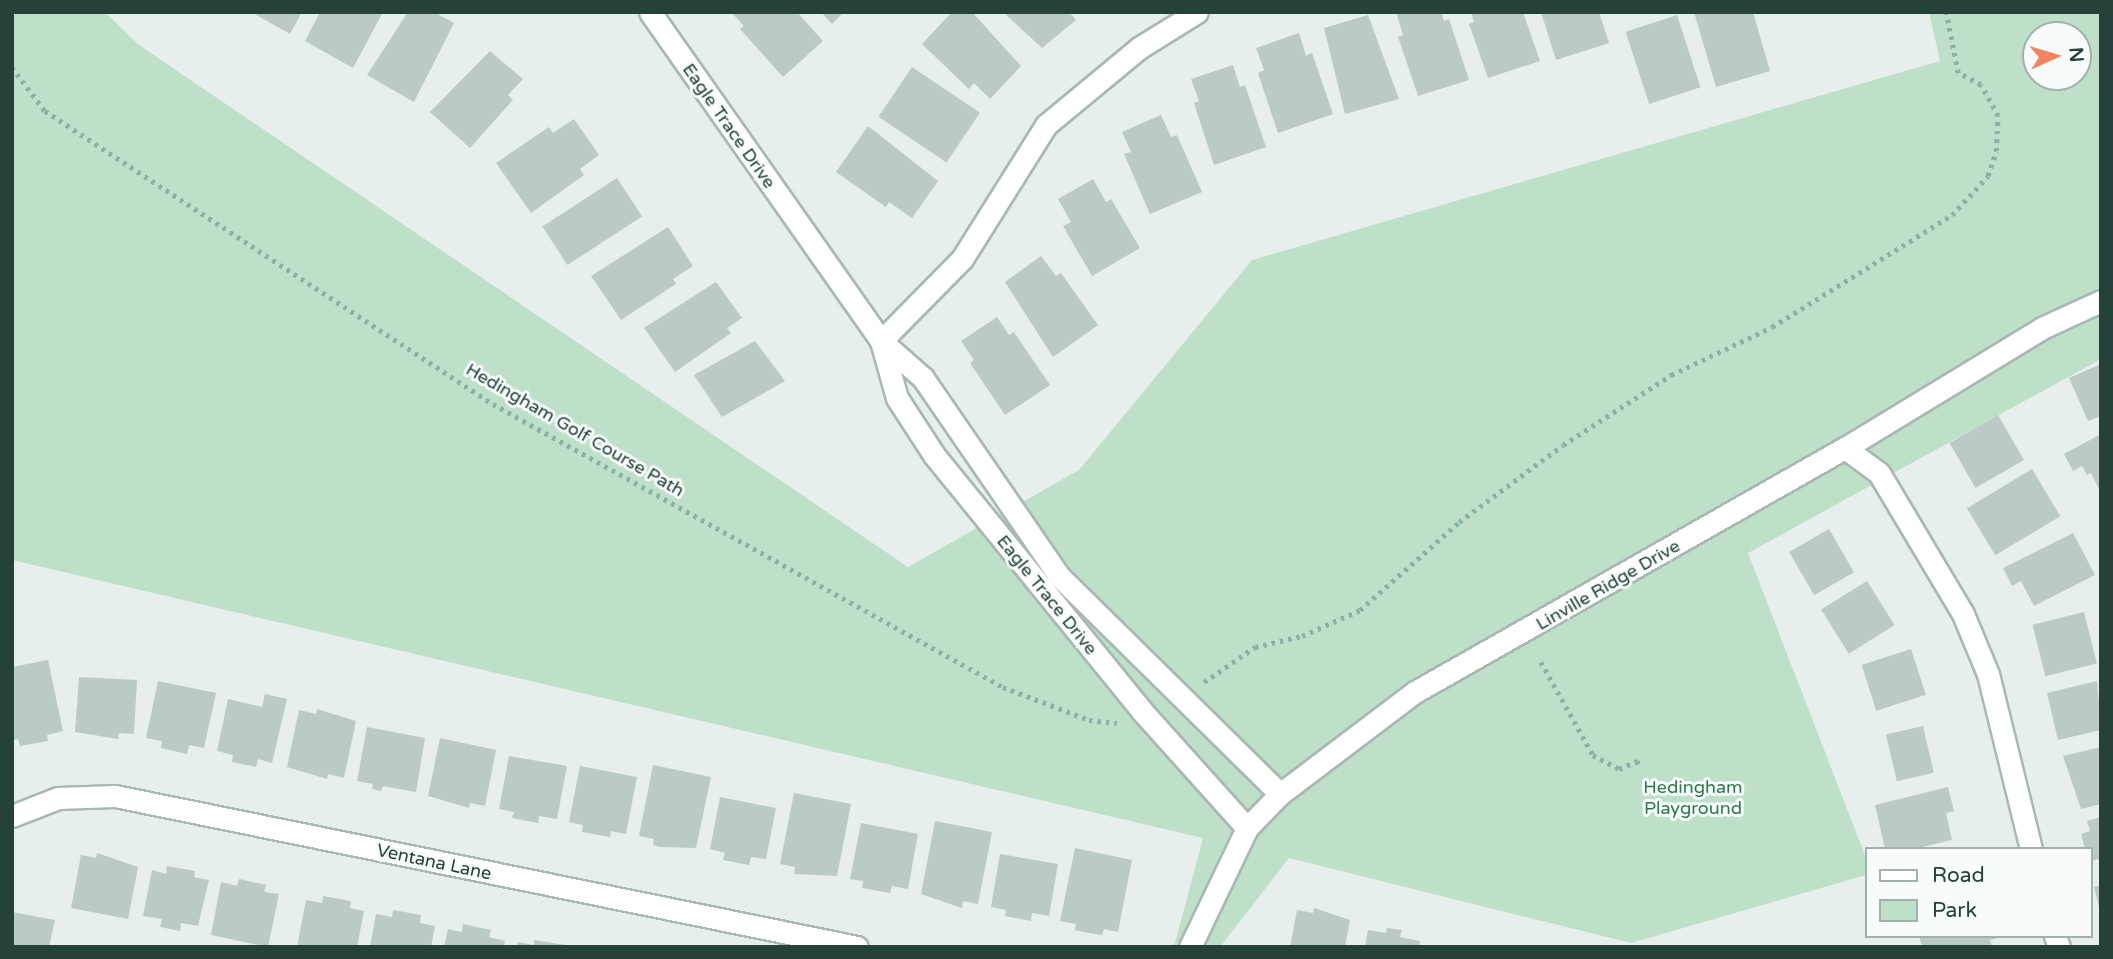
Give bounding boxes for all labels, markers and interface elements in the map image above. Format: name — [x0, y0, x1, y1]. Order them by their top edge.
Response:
north arrow — [2022, 21, 2092, 91]
text: N — [2064, 46, 2087, 63]
street label: Eagle Trace Drive — [678, 59, 780, 193]
street label: Hedingham Golf Course Path — [462, 359, 688, 501]
street label: Eagle Trace Drive — [992, 531, 1102, 659]
street label: Linville Ridge Drive — [1532, 535, 1684, 635]
park label: Hedingham Playground — [1643, 777, 1743, 820]
street label: Ventana Lane — [375, 839, 493, 885]
legend — [1864, 847, 2092, 938]
text: Road — [1932, 863, 1985, 888]
text: Park — [1932, 898, 1977, 923]

